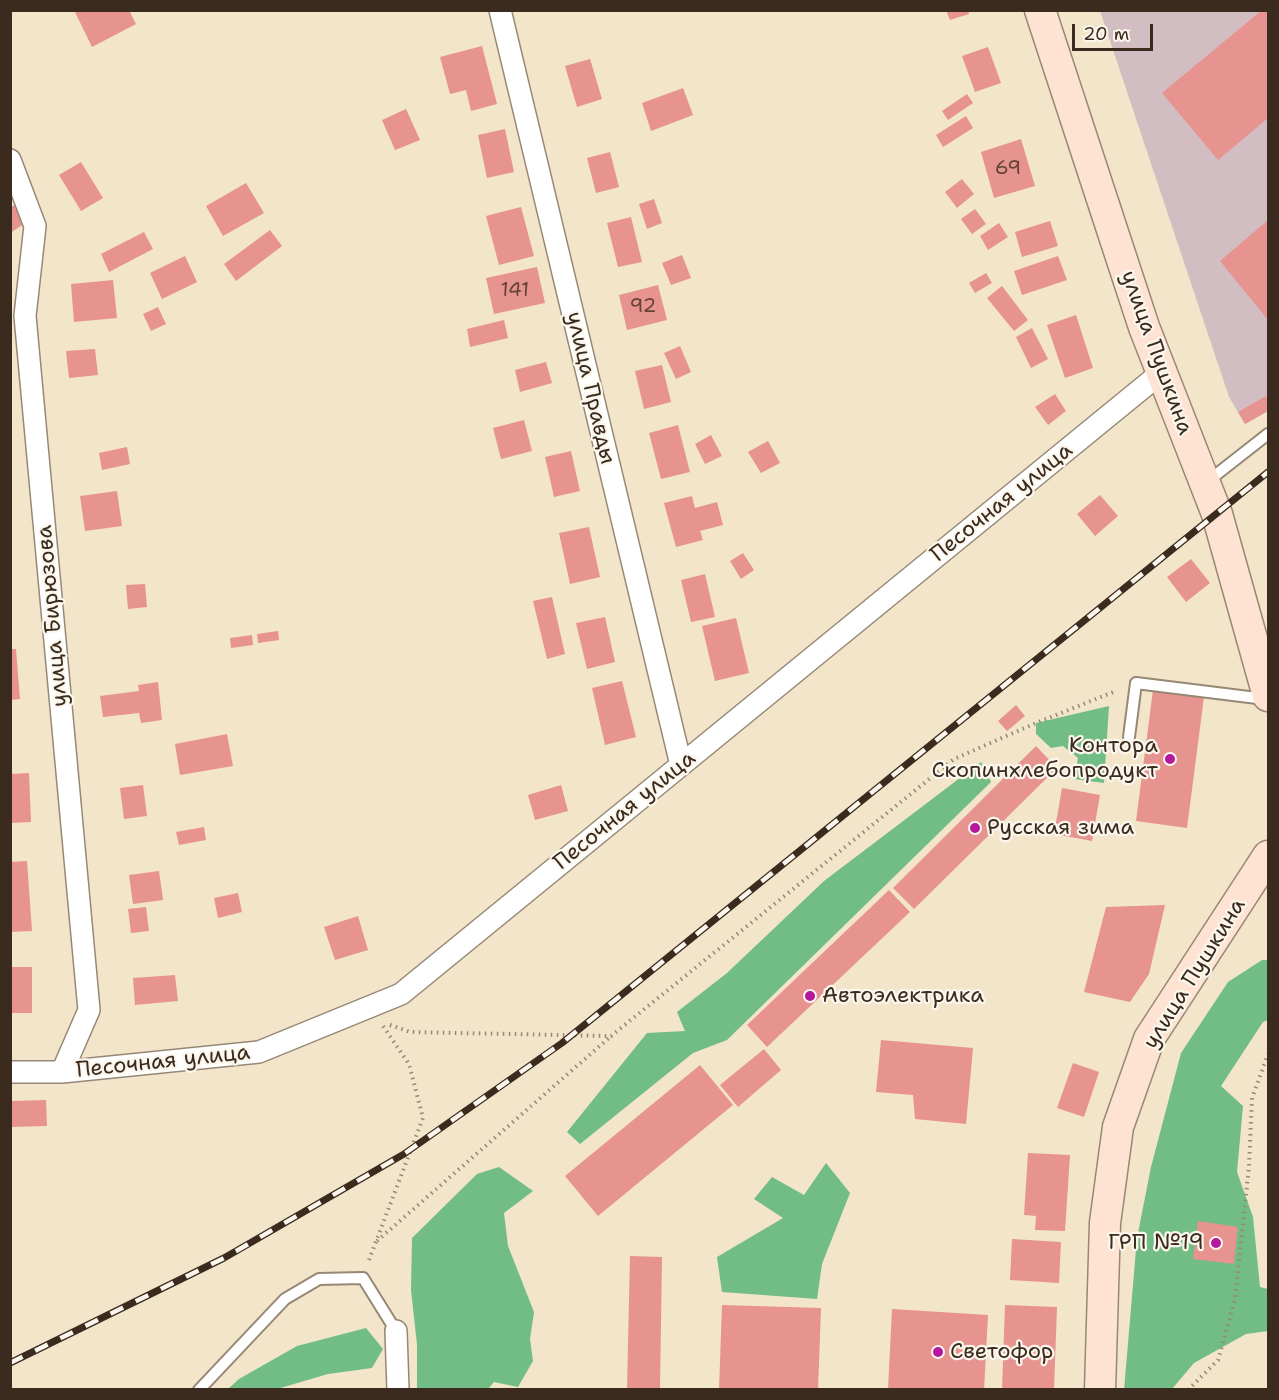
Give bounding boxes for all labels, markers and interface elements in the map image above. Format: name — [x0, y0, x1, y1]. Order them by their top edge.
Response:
scale bar — [1075, 12, 1156, 50]
text: 20 m — [1083, 22, 1129, 46]
house number: 69 — [995, 157, 1021, 181]
street label: улица Пушкина — [1114, 267, 1198, 439]
house number: 141 — [501, 279, 529, 303]
house number: 92 — [630, 295, 656, 319]
street label: улица Правды — [560, 309, 620, 467]
street label: Песочная улица — [926, 438, 1078, 568]
street label: улица Бирюзова — [32, 524, 74, 708]
place label: Контора Скопинхлебопродукт — [931, 733, 1158, 784]
street label: Песочная улица — [549, 746, 701, 876]
marker: Контора Скопинхлебопродукт — [1163, 752, 1177, 766]
place label: Русская зима — [987, 815, 1134, 841]
marker: Русская зима — [968, 821, 982, 835]
street label: улица Пушкина — [1138, 894, 1252, 1054]
place label: Автоэлектрика — [822, 983, 984, 1009]
marker: Автоэлектрика — [803, 989, 817, 1003]
street label: Песочная улица — [75, 1040, 251, 1084]
place label: ГРП №19 — [1108, 1230, 1204, 1256]
marker: ГРП №19 — [1209, 1236, 1223, 1250]
place label: Светофор — [950, 1339, 1053, 1365]
marker: Светофор — [931, 1345, 945, 1359]

